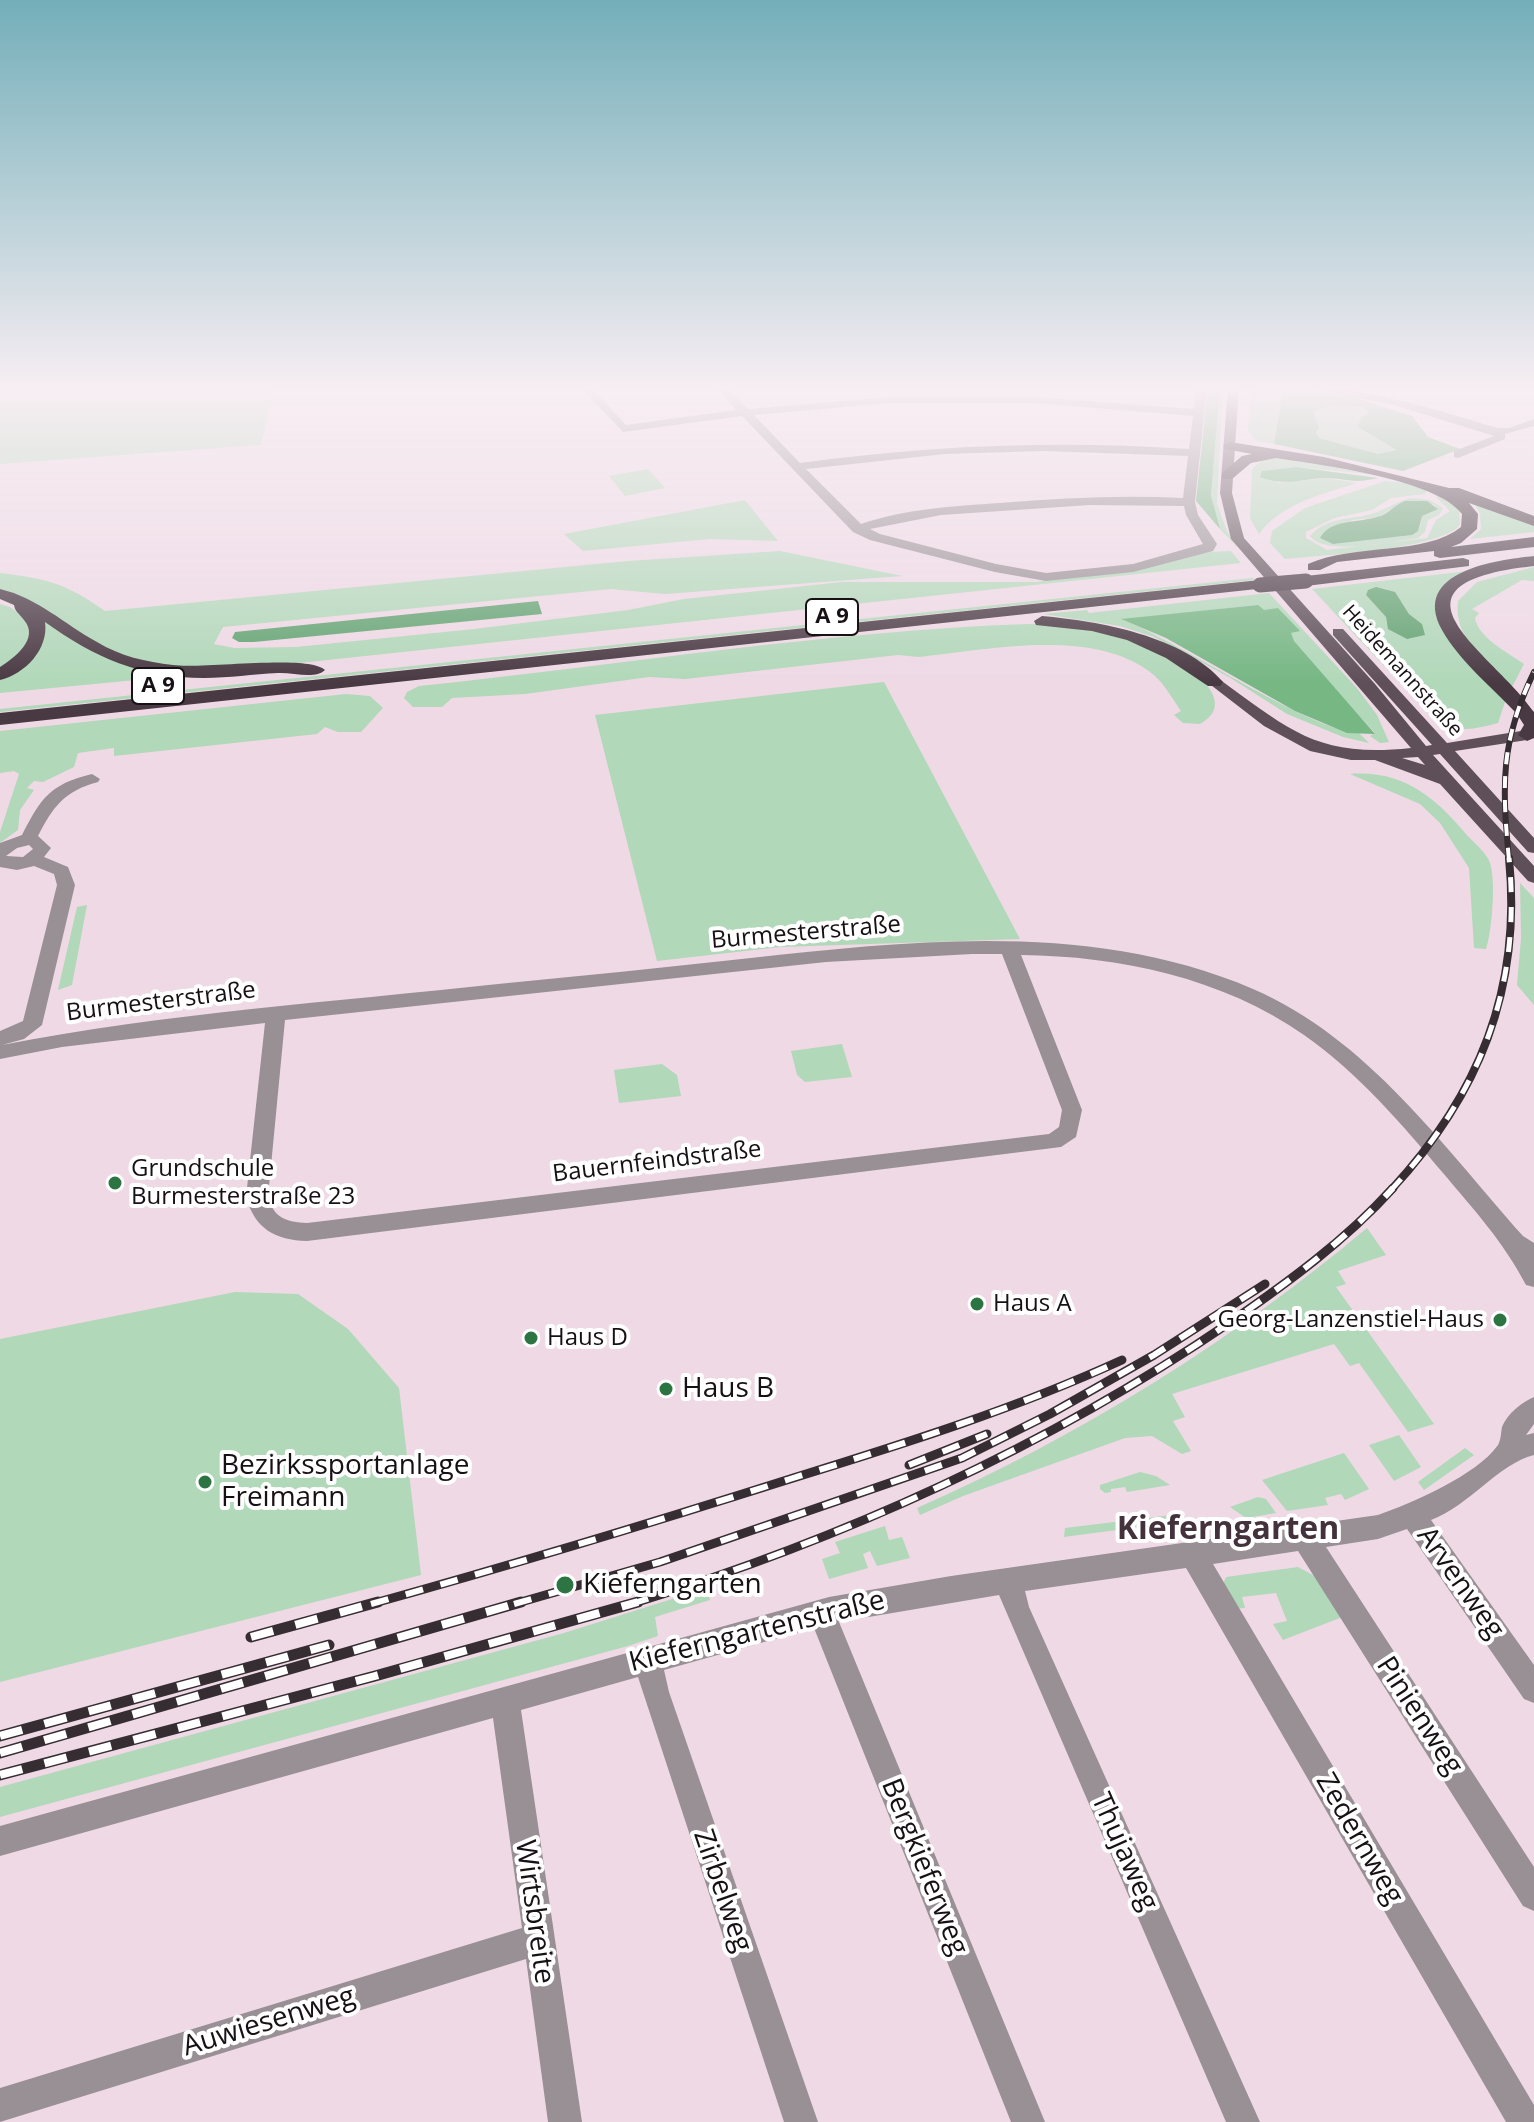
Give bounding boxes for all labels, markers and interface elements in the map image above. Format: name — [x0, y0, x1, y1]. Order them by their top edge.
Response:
road number: A 9 — [806, 599, 858, 635]
street label: Heidemannstraße — [1337, 600, 1467, 742]
road number: A 9 — [132, 668, 184, 704]
street label: Burmesterstraße — [710, 910, 902, 956]
street label: Burmesterstraße — [65, 976, 257, 1028]
street label: Bauernfeindstraße — [551, 1135, 763, 1189]
place label: Grundschule Burmesterstraße 23 — [131, 1155, 355, 1211]
marker: Grundschule Burmesterstraße 23 — [106, 1174, 124, 1192]
place label: Haus A — [993, 1290, 1072, 1318]
marker: Haus A — [968, 1295, 986, 1313]
place label: Georg-Lanzenstiel-Haus — [1218, 1306, 1484, 1334]
marker: Georg-Lanzenstiel-Haus — [1491, 1311, 1509, 1329]
place label: Haus D — [547, 1324, 628, 1352]
marker: Haus D — [522, 1329, 540, 1347]
place label: Haus B — [682, 1372, 774, 1406]
marker: Haus B — [657, 1380, 675, 1398]
place label: Bezirkssportanlage Freimann — [221, 1449, 470, 1515]
marker: Bezirkssportanlage Freimann — [196, 1473, 214, 1491]
district label: Kieferngarten — [1117, 1511, 1339, 1549]
street label: Arvenweg — [1409, 1521, 1511, 1645]
place label: Kieferngarten — [583, 1568, 762, 1602]
marker: Kieferngarten — [554, 1574, 576, 1596]
street label: Kieferngartenstraße — [626, 1584, 888, 1680]
street label: Pinienweg — [1369, 1651, 1469, 1781]
street label: Zedernweg — [1308, 1767, 1410, 1911]
street label: Bergkieferweg — [873, 1774, 975, 1960]
street label: Thujaweg — [1083, 1788, 1165, 1916]
street label: Zirbelweg — [685, 1825, 759, 1957]
street label: Wirtsbreite — [507, 1838, 561, 1986]
street label: Auwiesenweg — [179, 1980, 359, 2064]

